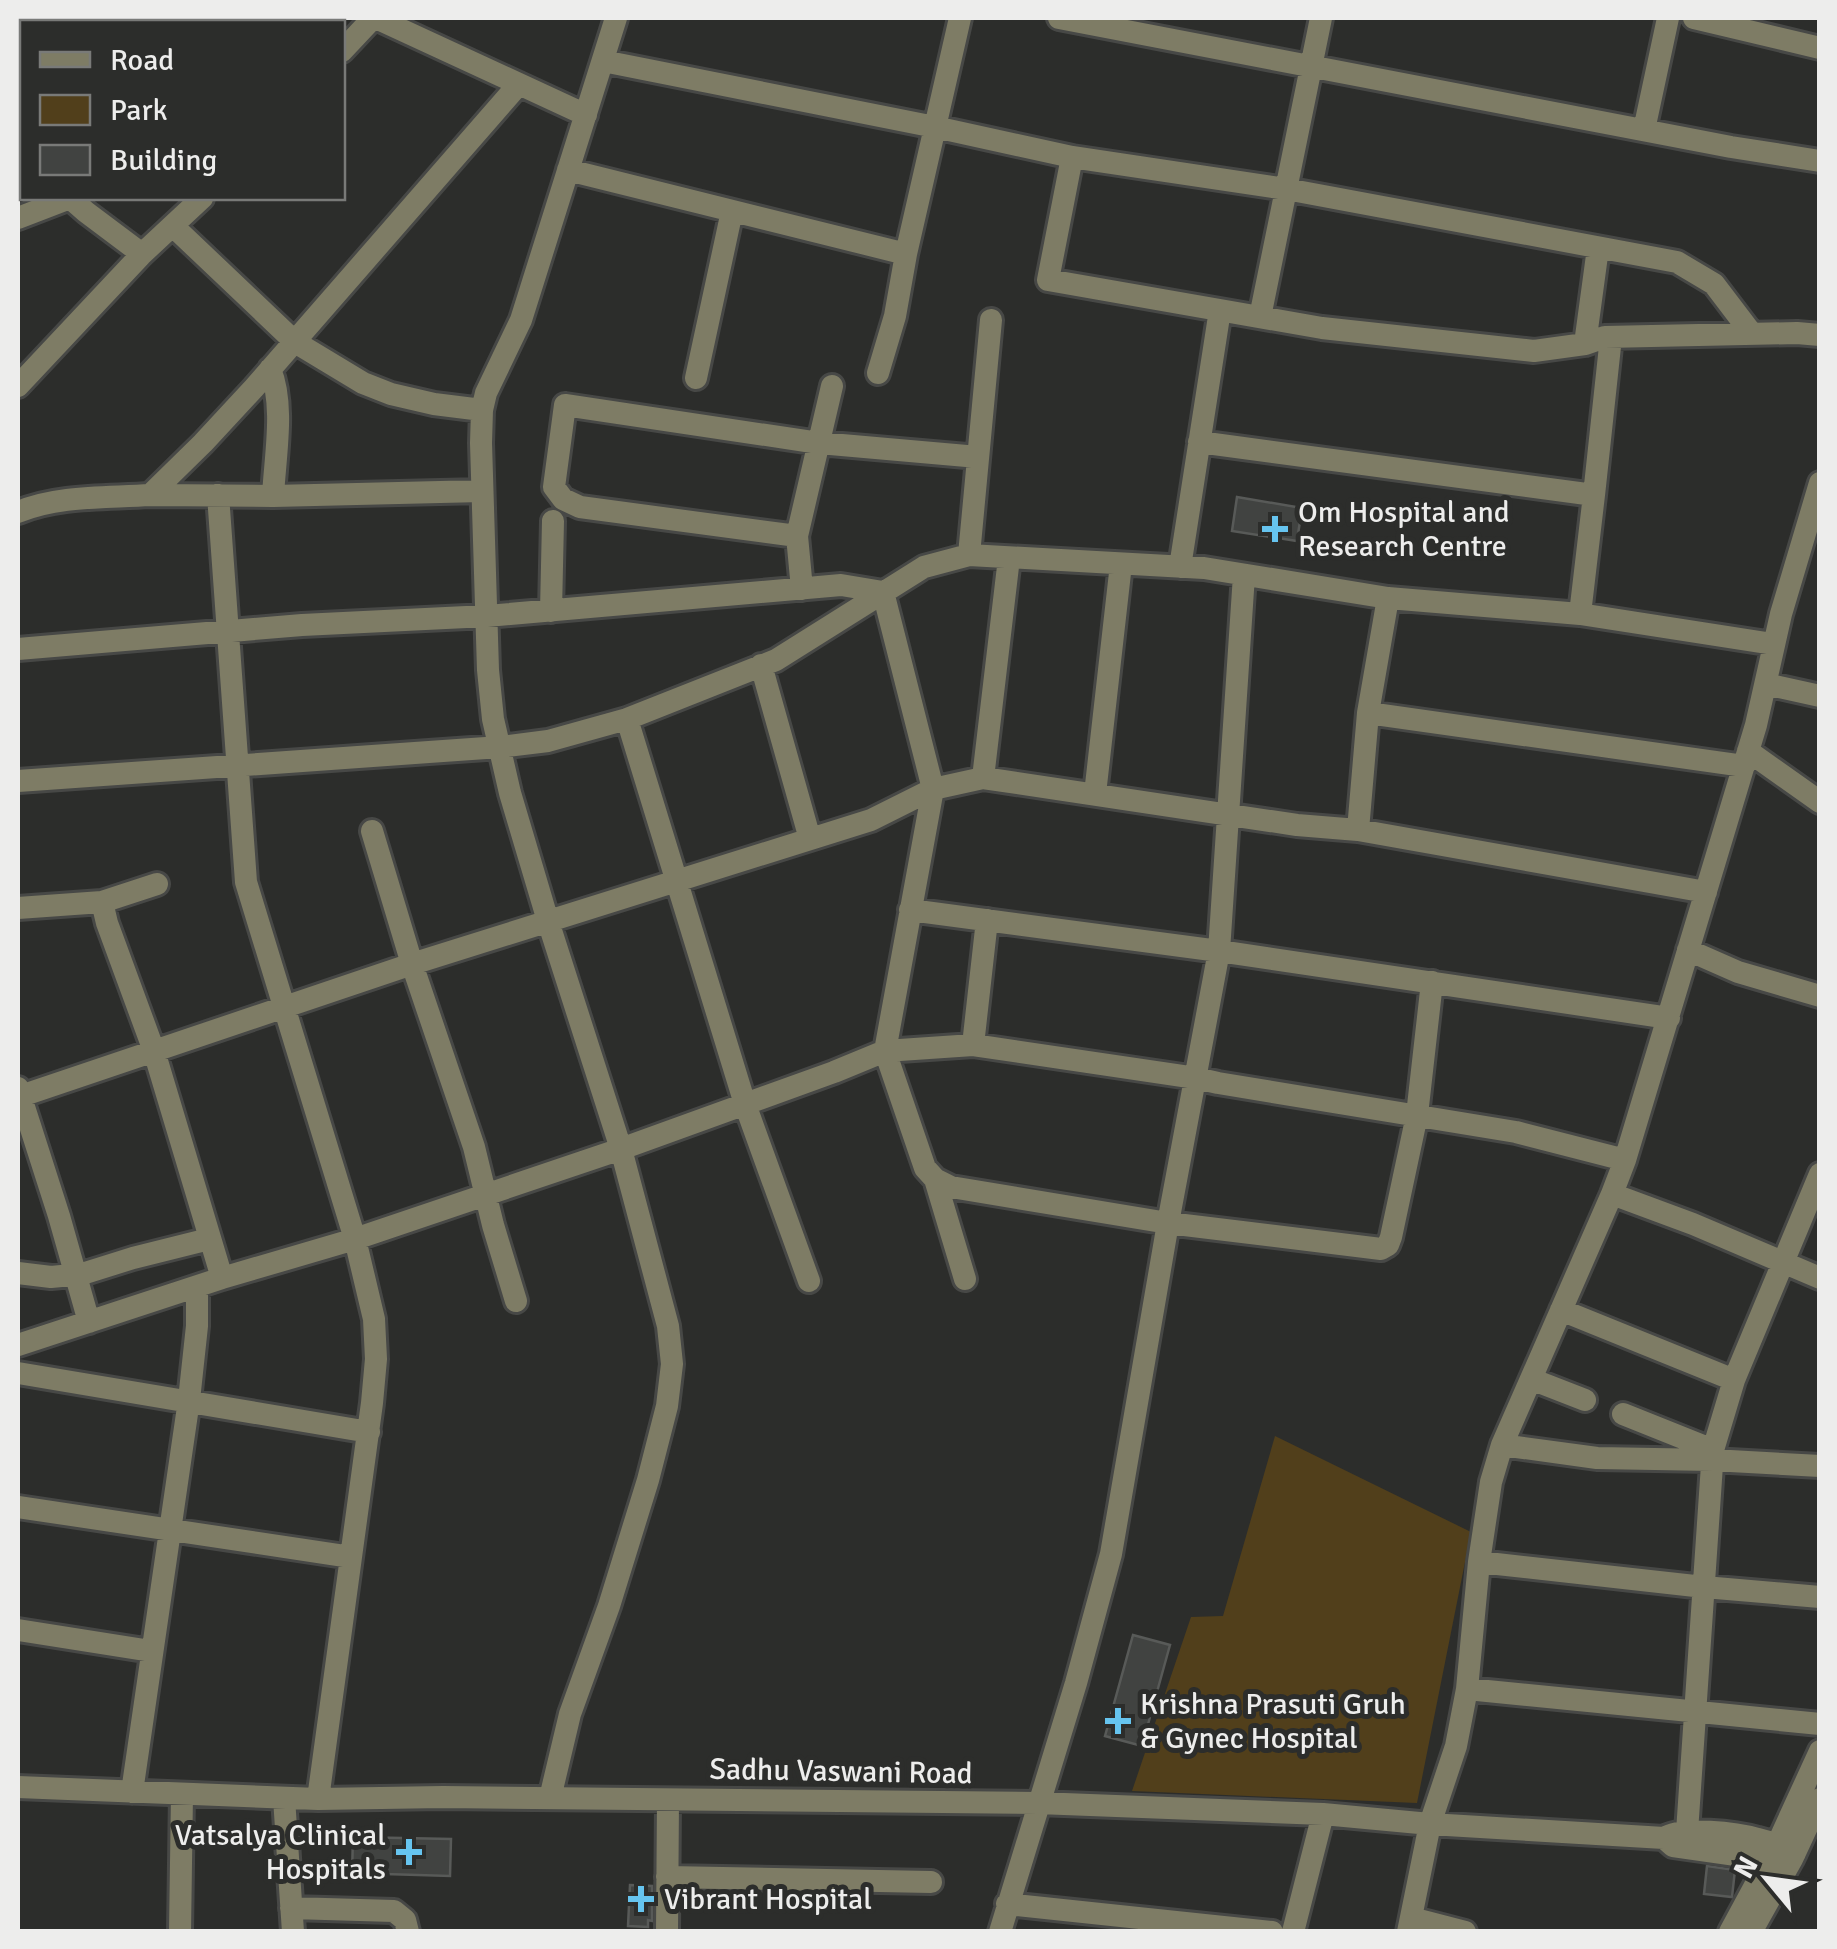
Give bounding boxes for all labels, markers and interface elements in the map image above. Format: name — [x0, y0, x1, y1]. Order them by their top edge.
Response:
legend — [20, 20, 345, 200]
text: Road — [110, 42, 174, 79]
text: Park — [110, 92, 168, 129]
text: Building — [110, 142, 217, 179]
place label: Om Hospital and Research Centre — [1298, 494, 1510, 565]
marker: Om Hospital and Research Centre — [1262, 516, 1288, 542]
place label: Krishna Prasuti Gruh & Gynec Hospital — [1140, 1686, 1406, 1757]
marker: Krishna Prasuti Gruh & Gynec Hospital — [1105, 1708, 1131, 1734]
street label: Sadhu Vaswani Road — [709, 1751, 973, 1792]
place label: Vatsalya Clinical Hospitals — [175, 1817, 386, 1888]
north arrow — [1717, 1829, 1817, 1929]
marker: Vatsalya Clinical Hospitals — [396, 1839, 422, 1865]
text: N — [1726, 1851, 1766, 1884]
place label: Vibrant Hospital — [664, 1881, 872, 1918]
marker: Vibrant Hospital — [628, 1886, 654, 1912]

